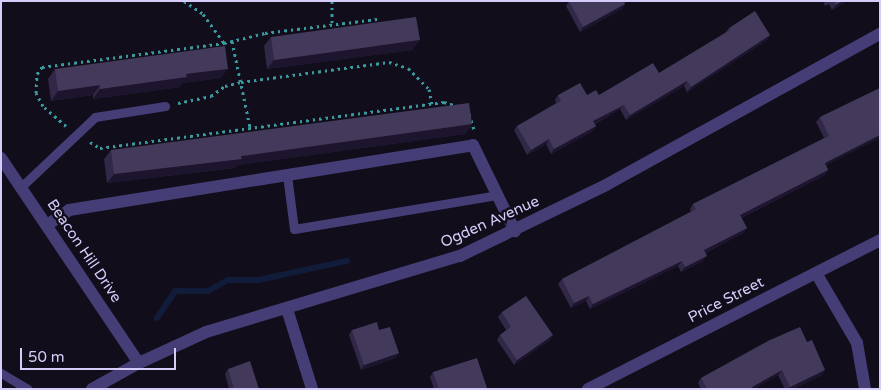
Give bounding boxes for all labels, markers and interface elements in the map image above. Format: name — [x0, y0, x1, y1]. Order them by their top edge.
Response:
street label: Ogden Avenue — [438, 192, 542, 252]
street label: Beacon Hill Drive — [43, 196, 125, 306]
street label: Price Street — [685, 273, 767, 327]
scale bar — [22, 338, 179, 370]
text: 50 m — [28, 348, 65, 366]

